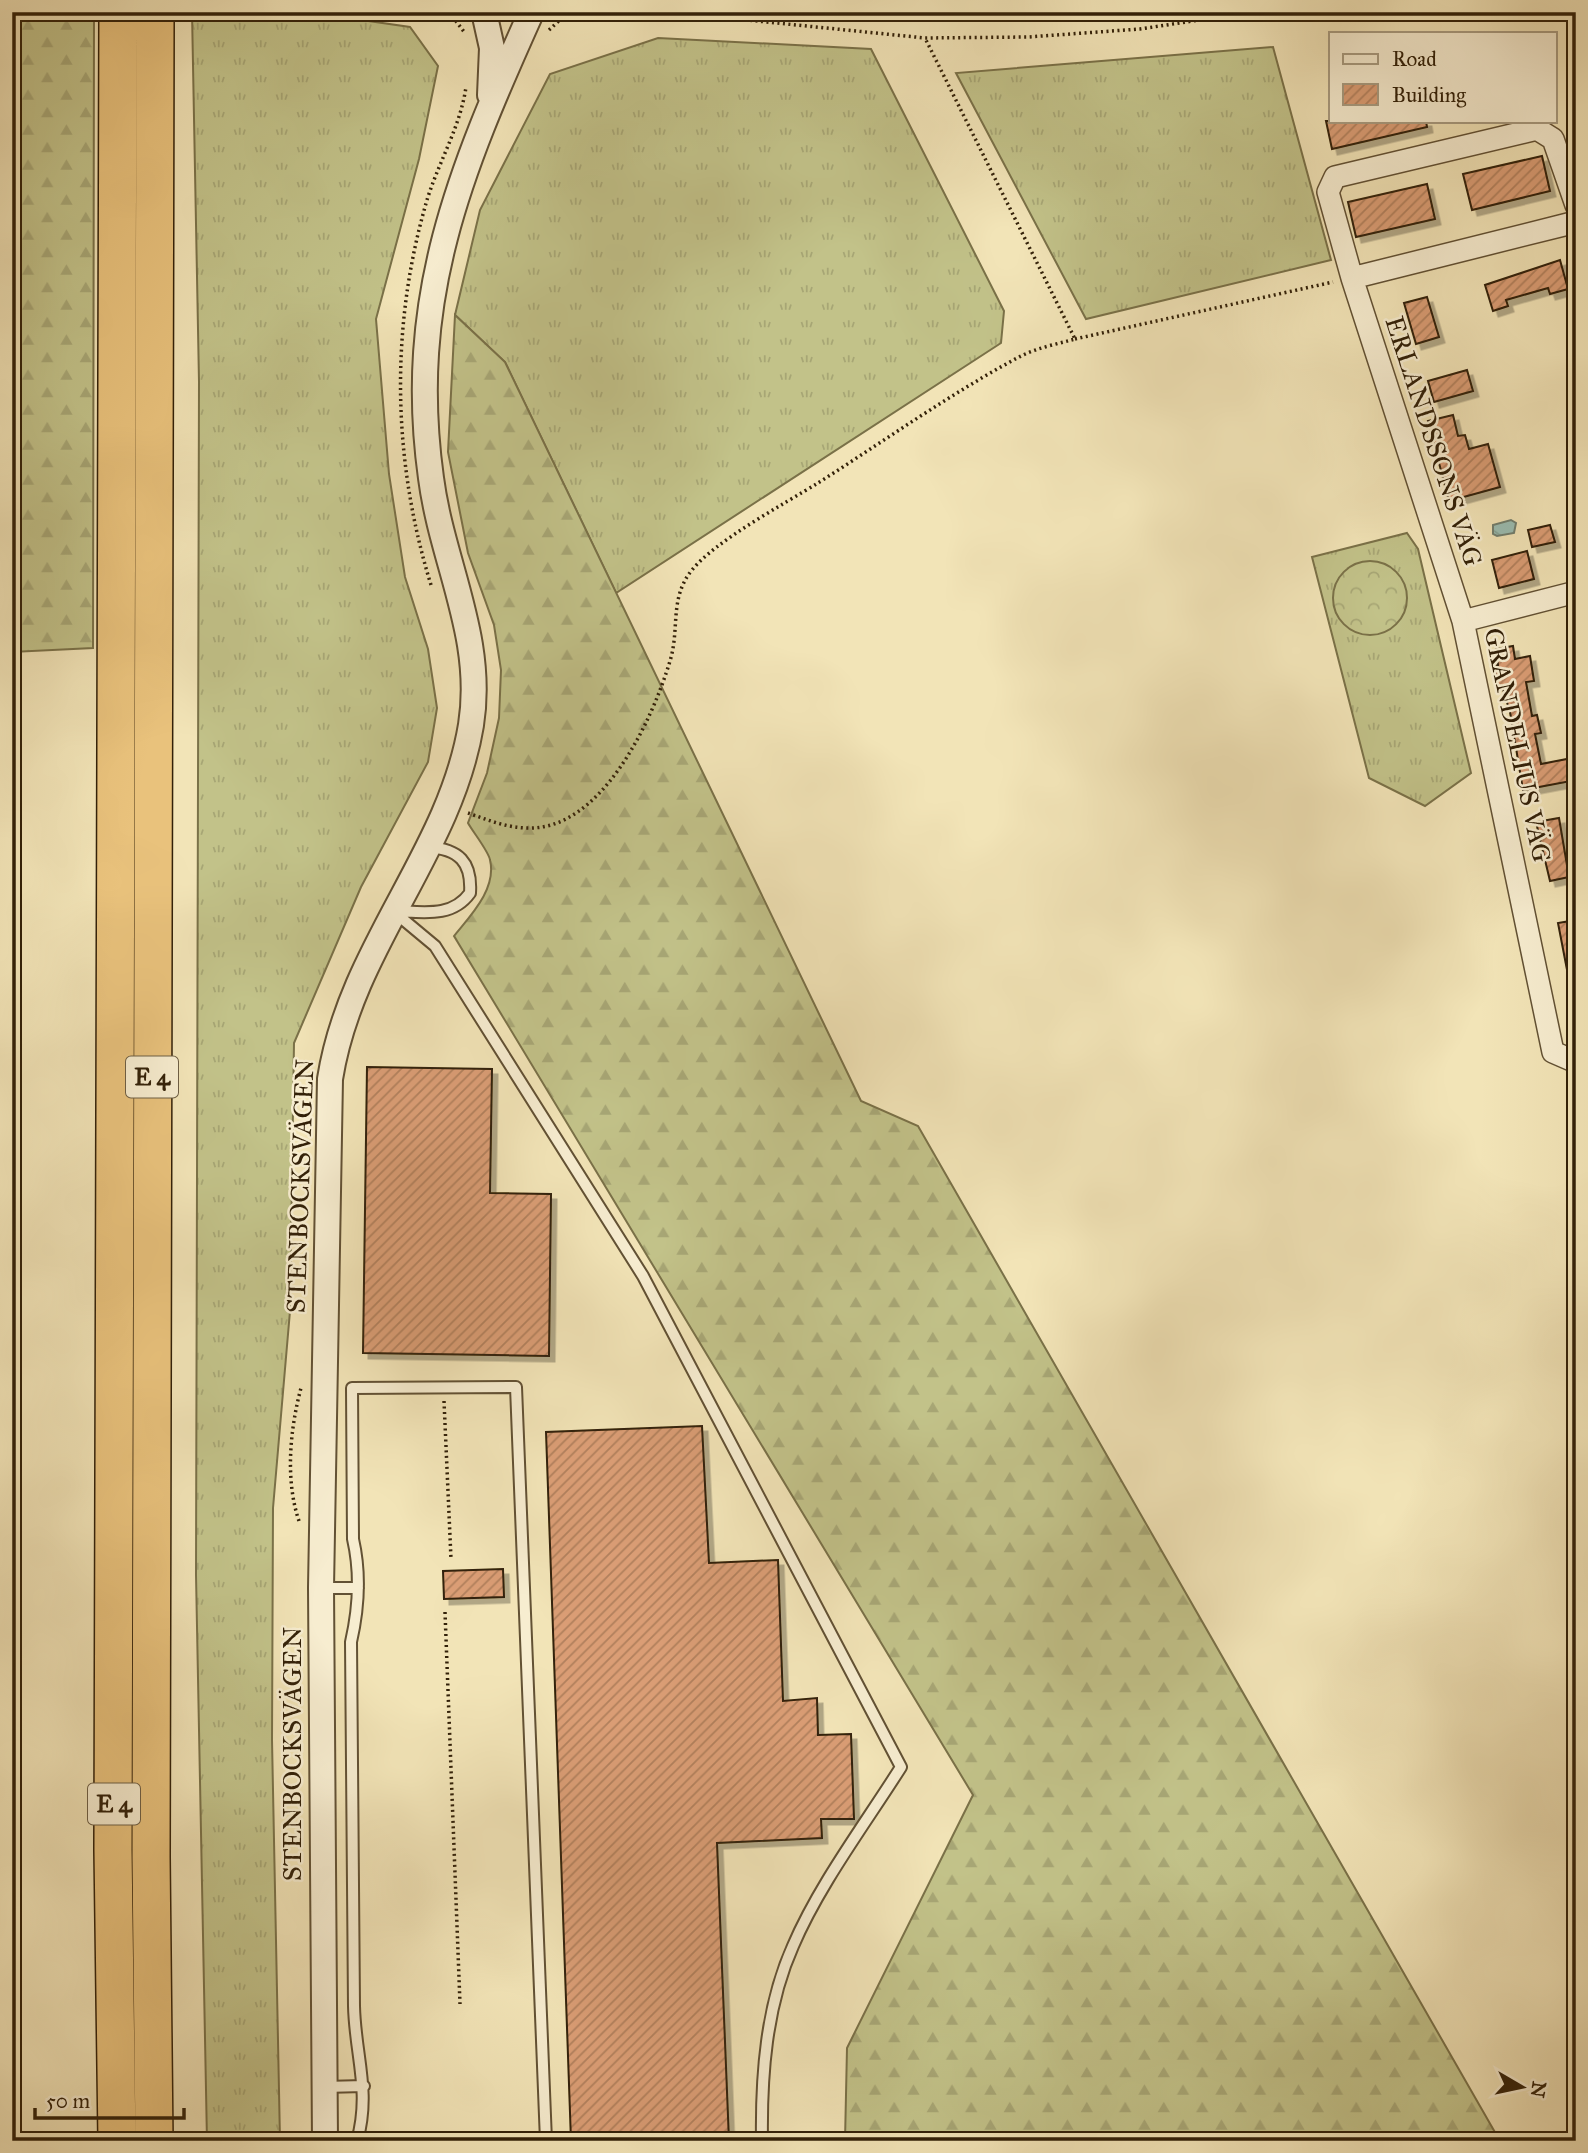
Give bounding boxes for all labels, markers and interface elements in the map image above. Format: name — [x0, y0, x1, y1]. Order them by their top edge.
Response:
legend — [1329, 32, 1556, 122]
text: Road — [1392, 46, 1437, 72]
text: Building — [1392, 82, 1466, 108]
street label: ERLANDSSONS VÄG — [1378, 312, 1490, 570]
street label: GRANDELIUS VÄG — [1477, 625, 1559, 865]
road number: E 4 — [126, 1056, 178, 1098]
street label: STENBOCKSVÄGEN — [280, 1058, 320, 1314]
street label: STENBOCKSVÄGEN — [276, 1627, 308, 1881]
road number: E 4 — [88, 1784, 140, 1825]
north arrow — [1486, 2052, 1556, 2122]
scale bar — [35, 2076, 184, 2120]
text: N — [1526, 2080, 1551, 2099]
text: 50 m — [46, 2088, 91, 2114]

